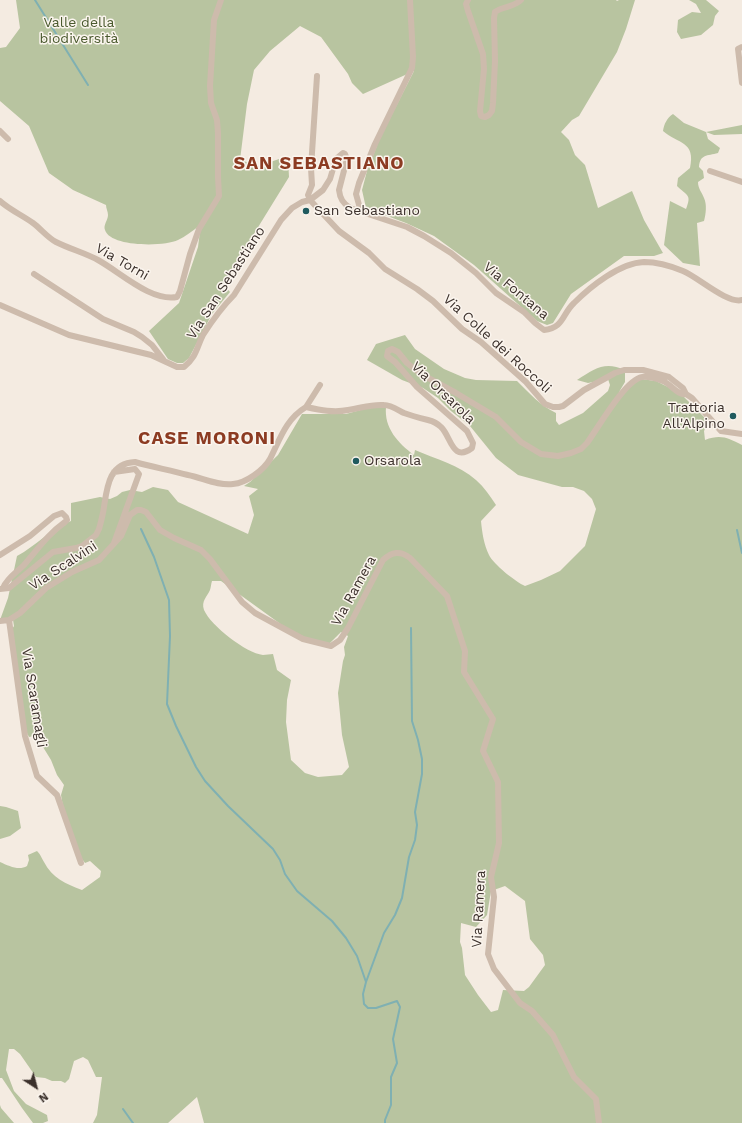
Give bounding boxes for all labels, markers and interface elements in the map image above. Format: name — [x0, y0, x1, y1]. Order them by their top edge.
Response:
park label: Valle della biodiversità — [39, 15, 119, 48]
district label: SAN SEBASTIANO — [233, 153, 405, 175]
place label: San Sebastiano — [314, 203, 420, 219]
marker: San Sebastiano — [301, 206, 311, 216]
street label: Via San Sebastiano — [183, 223, 269, 343]
street label: Via Torni — [92, 240, 152, 284]
street label: Via Fontana — [480, 259, 552, 323]
street label: Via Colle dei Roccoli — [439, 291, 555, 397]
street label: Via Orsarola — [407, 358, 479, 428]
place label: Trattoria All'Alpino — [663, 400, 725, 432]
marker: Trattoria All'Alpino — [728, 411, 738, 421]
district label: CASE MORONI — [138, 428, 276, 450]
place label: Orsarola — [364, 453, 421, 469]
marker: Orsarola — [351, 456, 361, 466]
street label: Via Scalvini — [26, 538, 100, 594]
street label: Via Ramera — [328, 553, 380, 629]
street label: Via Scaramagli — [18, 647, 50, 749]
street label: Via Ramera — [469, 870, 489, 948]
north arrow — [16, 1067, 56, 1107]
text: N — [36, 1089, 50, 1105]

